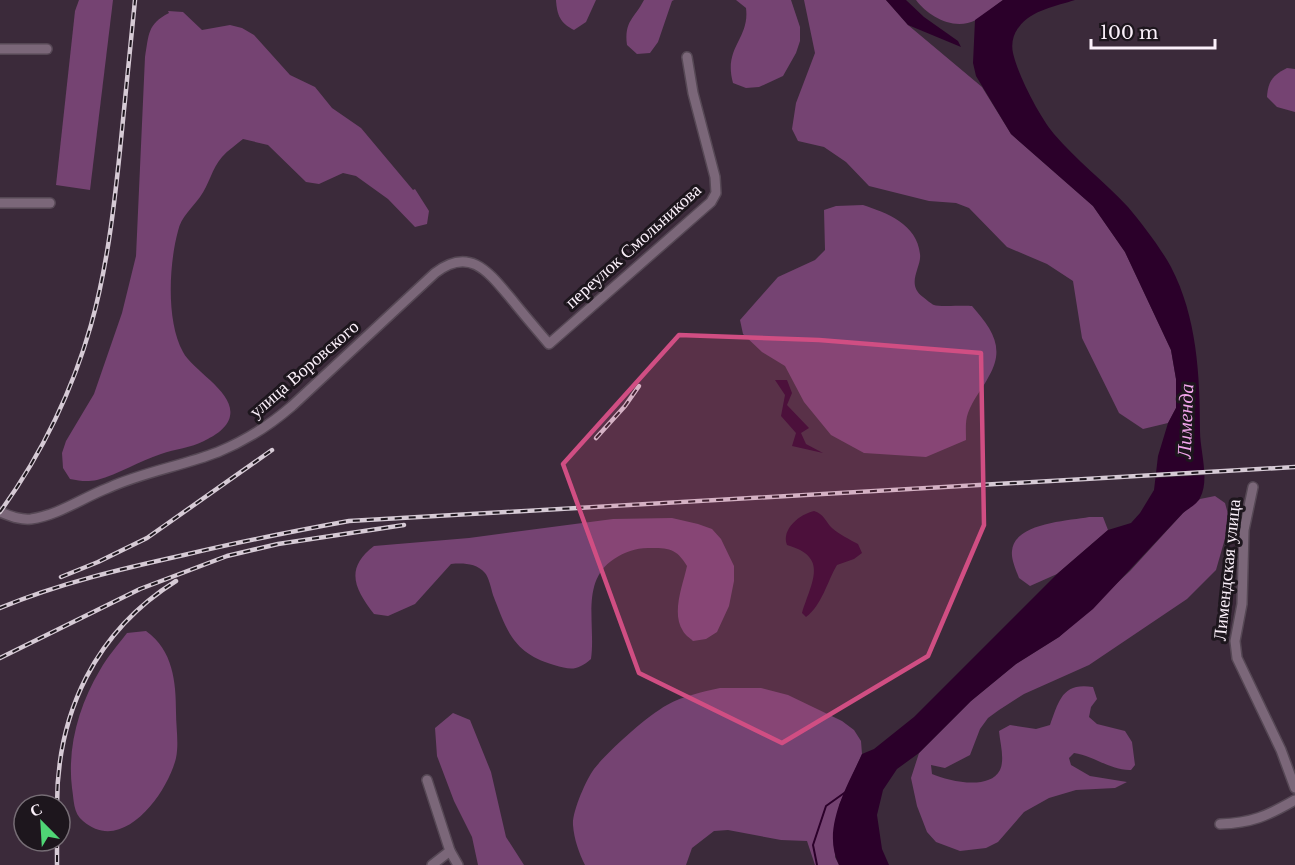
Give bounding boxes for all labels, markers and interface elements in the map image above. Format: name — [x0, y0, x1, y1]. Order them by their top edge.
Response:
scale bar — [1091, 12, 1216, 50]
text: 100 m — [1100, 22, 1158, 44]
street label: переулок Смольникова — [560, 179, 706, 313]
street label: улица Воровского — [245, 316, 363, 422]
water label: Лименда — [1172, 383, 1198, 460]
street label: Лимендская улица — [1209, 498, 1245, 642]
north arrow — [12, 793, 72, 853]
text: С — [27, 798, 45, 821]

